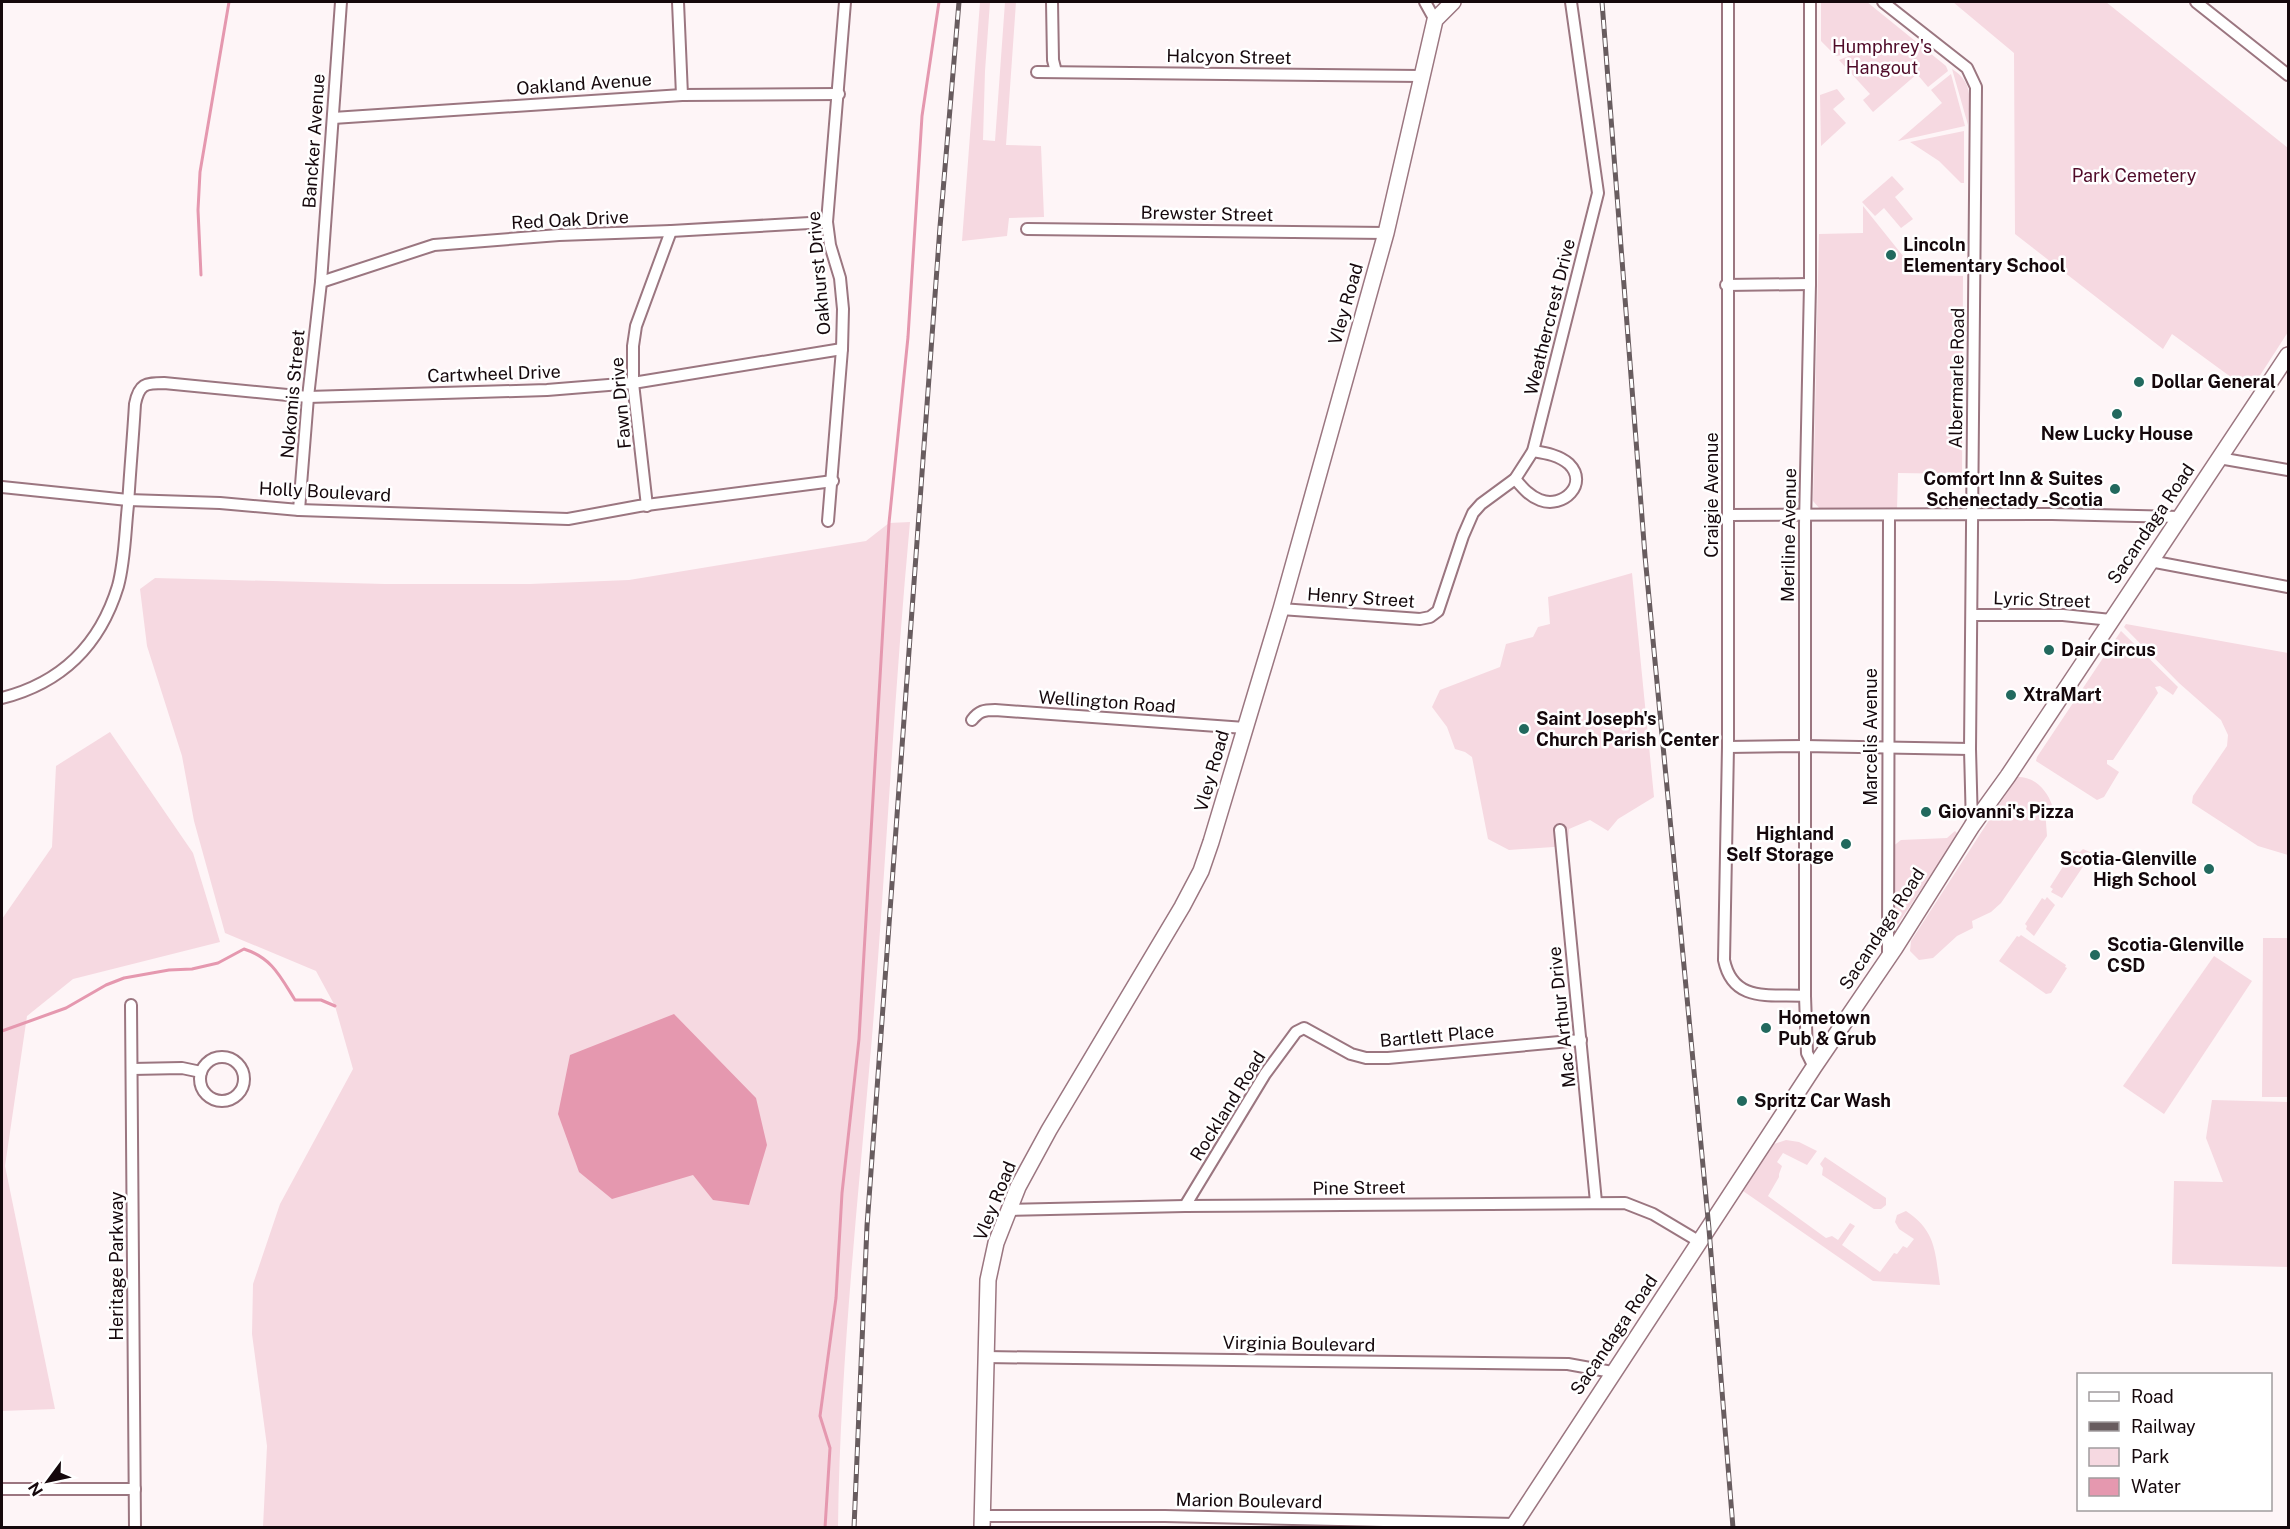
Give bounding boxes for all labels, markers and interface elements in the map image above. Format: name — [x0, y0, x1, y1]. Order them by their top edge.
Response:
park label: Humphrey's Hangout — [1832, 36, 1932, 78]
street label: Halcyon Street — [1166, 45, 1292, 68]
street label: Oakland Avenue — [516, 68, 652, 99]
street label: Bancker Avenue — [298, 73, 329, 209]
park label: Park Cemetery — [2072, 165, 2197, 186]
street label: Brewster Street — [1140, 202, 1274, 225]
street label: Red Oak Drive — [511, 206, 629, 233]
street label: Oakhurst Drive — [803, 210, 834, 336]
place label: Lincoln Elementary School — [1903, 234, 2066, 276]
street label: Weathercrest Drive — [1520, 236, 1579, 397]
marker: Lincoln Elementary School — [1884, 248, 1898, 262]
street label: Vley Road — [1324, 261, 1367, 347]
street label: Albermarle Road — [1945, 307, 1968, 449]
street label: Nokomis Street — [276, 329, 309, 459]
street label: Fawn Drive — [606, 356, 635, 450]
street label: Cartwheel Drive — [427, 361, 561, 386]
place label: Dollar General — [2151, 371, 2276, 392]
marker: Dollar General — [2132, 375, 2146, 389]
marker: New Lucky House — [2110, 407, 2124, 421]
place label: New Lucky House — [2041, 423, 2193, 444]
street label: Craigie Avenue — [1701, 432, 1722, 558]
street label: Sacandaga Road — [2103, 460, 2199, 588]
street label: Meriline Avenue — [1777, 468, 1800, 602]
place label: Comfort Inn & Suites Schenectady -Scotia — [1923, 468, 2103, 510]
street label: Holly Boulevard — [258, 478, 392, 505]
marker: Comfort Inn & Suites Schenectady -Scotia — [2108, 482, 2122, 496]
street label: Henry Street — [1306, 583, 1416, 612]
street label: Lyric Street — [1993, 587, 2091, 612]
place label: Dair Circus — [2061, 639, 2156, 660]
marker: Dair Circus — [2042, 643, 2056, 657]
street label: Marcelis Avenue — [1860, 668, 1881, 806]
place label: XtraMart — [2023, 684, 2102, 705]
street label: Wellington Road — [1038, 686, 1176, 717]
marker: XtraMart — [2004, 688, 2018, 702]
place label: Saint Joseph's Church Parish Center — [1536, 708, 1720, 750]
marker: Saint Joseph's Church Parish Center — [1517, 722, 1531, 736]
street label: Vley Road — [1190, 728, 1233, 814]
place label: Giovanni's Pizza — [1938, 801, 2074, 822]
marker: Giovanni's Pizza — [1919, 805, 1933, 819]
place label: Highland Self Storage — [1726, 823, 1834, 865]
marker: Highland Self Storage — [1839, 837, 1853, 851]
place label: Scotia-Glenville High School — [2060, 848, 2197, 890]
marker: Scotia-Glenville High School — [2202, 862, 2216, 876]
street label: Sacandaga Road — [1835, 864, 1929, 993]
place label: Scotia-Glenville CSD — [2107, 934, 2244, 976]
street label: Mac Arthur Drive — [1544, 945, 1579, 1089]
marker: Scotia-Glenville CSD — [2088, 948, 2102, 962]
place label: Hometown Pub & Grub — [1778, 1007, 1876, 1049]
street label: Bartlett Place — [1379, 1020, 1495, 1051]
marker: Hometown Pub & Grub — [1759, 1021, 1773, 1035]
street label: Rockland Road — [1185, 1047, 1270, 1164]
place label: Spritz Car Wash — [1754, 1090, 1891, 1111]
marker: Spritz Car Wash — [1735, 1094, 1749, 1108]
street label: Vley Road — [969, 1158, 1020, 1244]
street label: Pine Street — [1312, 1176, 1406, 1199]
street label: Heritage Parkway — [106, 1191, 127, 1341]
street label: Sacandaga Road — [1566, 1271, 1662, 1399]
street label: Virginia Boulevard — [1222, 1332, 1376, 1355]
legend — [2077, 1373, 2272, 1511]
text: Road — [2131, 1386, 2174, 1407]
text: Railway — [2131, 1416, 2196, 1437]
text: Park — [2131, 1446, 2169, 1467]
north arrow — [18, 1451, 78, 1511]
text: Water — [2131, 1476, 2181, 1497]
text: N — [24, 1478, 47, 1499]
street label: Marion Boulevard — [1176, 1489, 1322, 1512]

